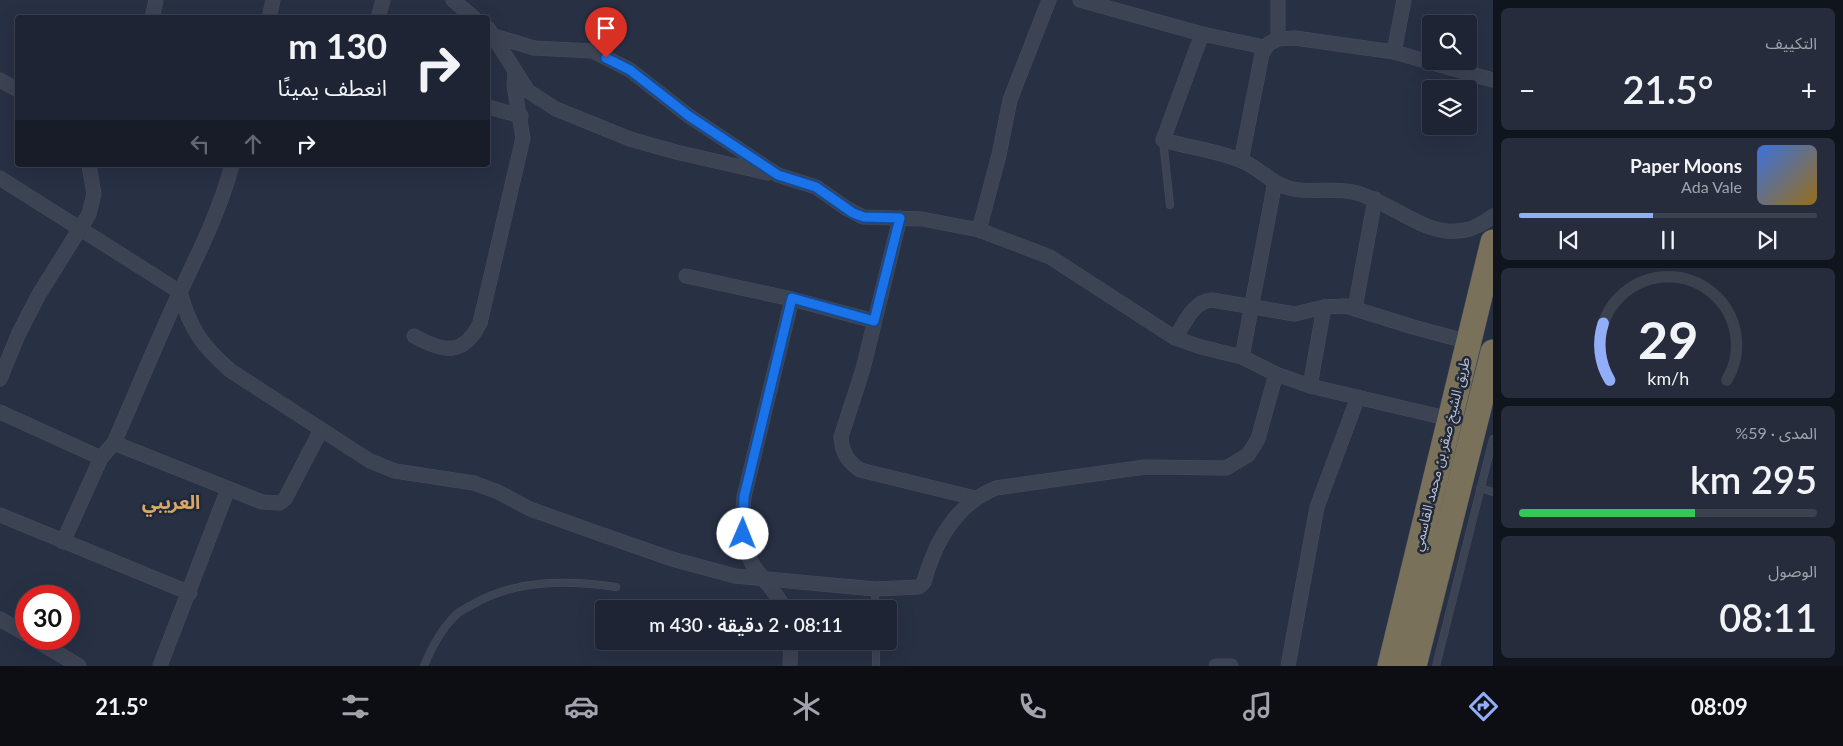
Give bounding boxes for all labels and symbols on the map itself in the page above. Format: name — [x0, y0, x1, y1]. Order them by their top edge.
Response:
pin — [585, 7, 627, 58]
street label: طريق الشيخ صقر بن محمد القاسمي — [1408, 355, 1476, 553]
district label: العريبي — [142, 490, 200, 517]
position arrow — [716, 507, 768, 559]
speed limit sign: 30 — [15, 585, 80, 650]

